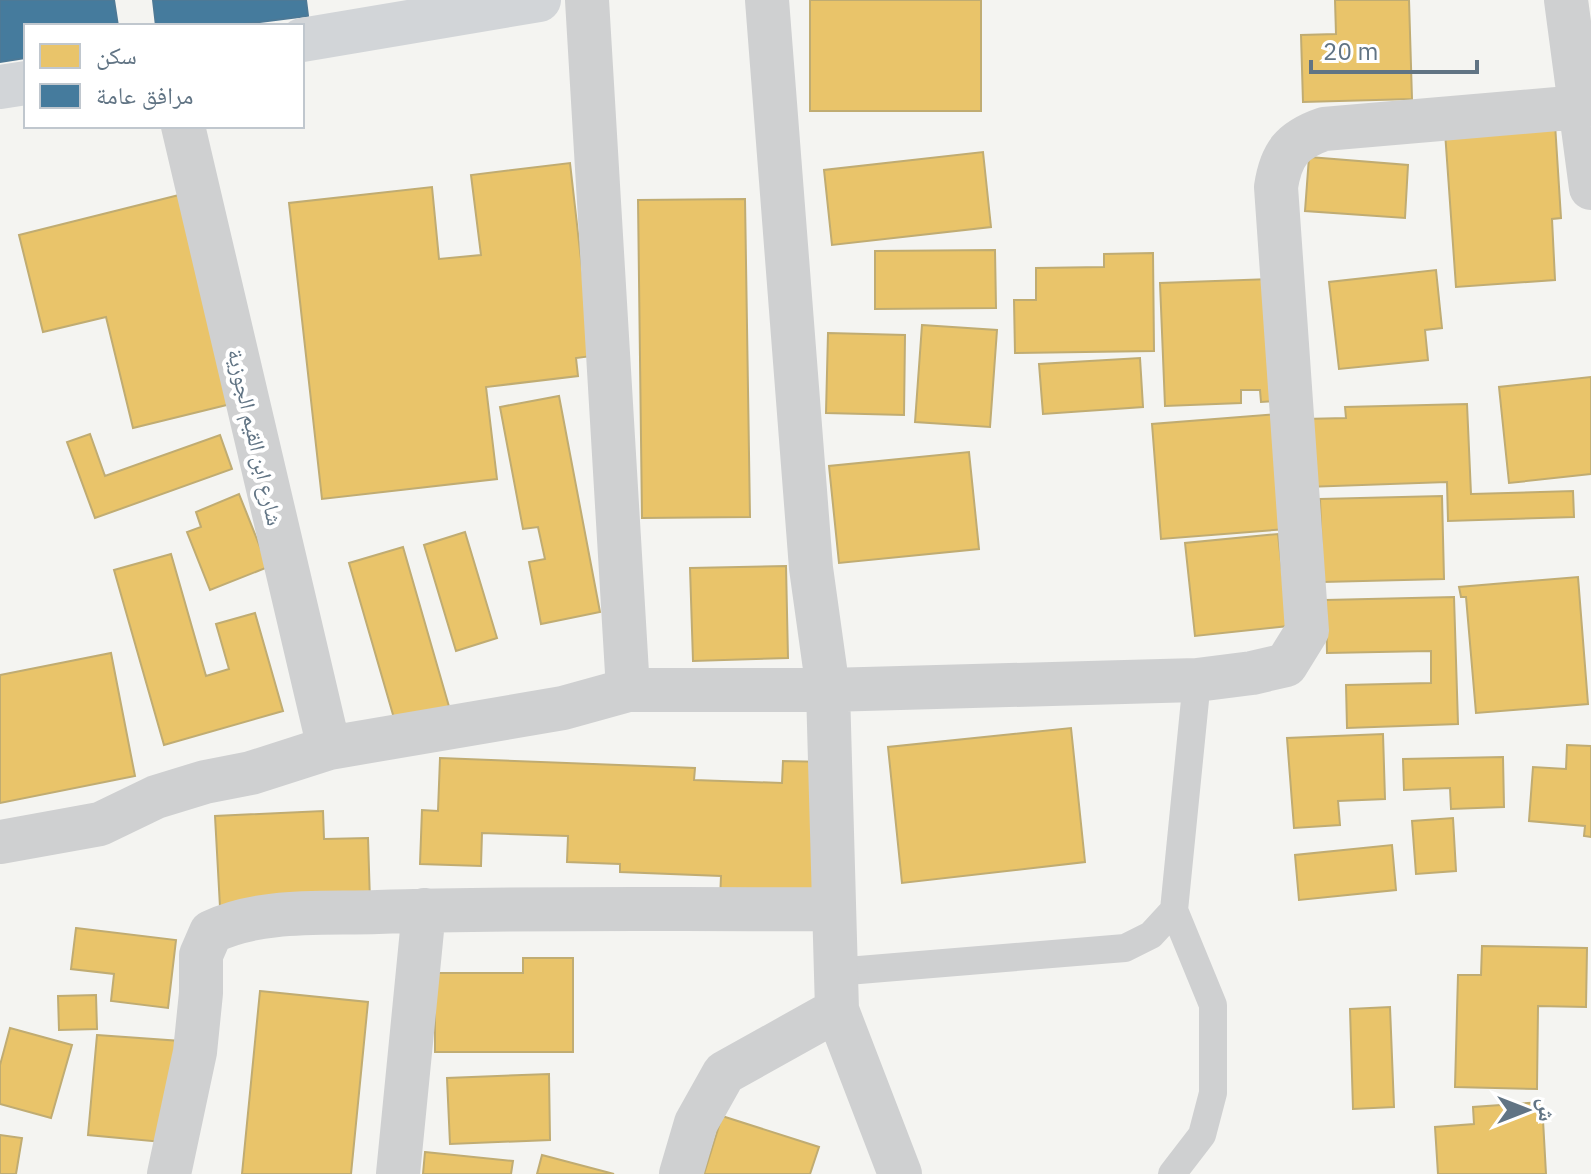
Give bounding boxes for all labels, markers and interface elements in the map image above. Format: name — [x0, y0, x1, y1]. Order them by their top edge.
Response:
legend — [24, 24, 304, 128]
scale bar — [1311, 24, 1477, 74]
text: 20 m — [1323, 35, 1378, 67]
text: سكن — [96, 39, 137, 71]
text: مرافق عامة — [96, 79, 194, 111]
street label: شارع ابن القيم الجوزية — [221, 346, 290, 528]
north arrow — [1487, 1070, 1567, 1150]
text: ش — [1533, 1098, 1562, 1122]

